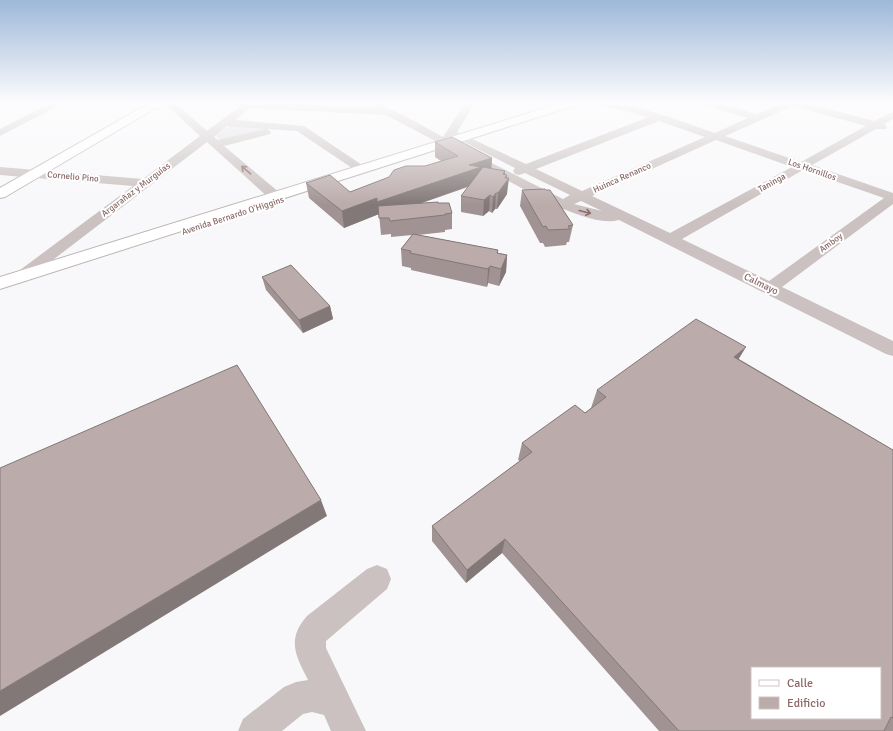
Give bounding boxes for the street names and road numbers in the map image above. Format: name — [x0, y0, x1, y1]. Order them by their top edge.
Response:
street label: Los Hornillos — [786, 157, 838, 183]
street label: Argarañaz y Murguías — [99, 160, 173, 220]
street label: Huinca Renanco — [591, 160, 653, 196]
street label: Cornelio Pino — [47, 169, 100, 185]
street label: Taninga — [756, 171, 788, 195]
street label: Avenida Bernardo O'Higgins — [180, 194, 286, 238]
street label: Amboy — [817, 230, 845, 255]
street label: Calmayo — [742, 271, 780, 297]

